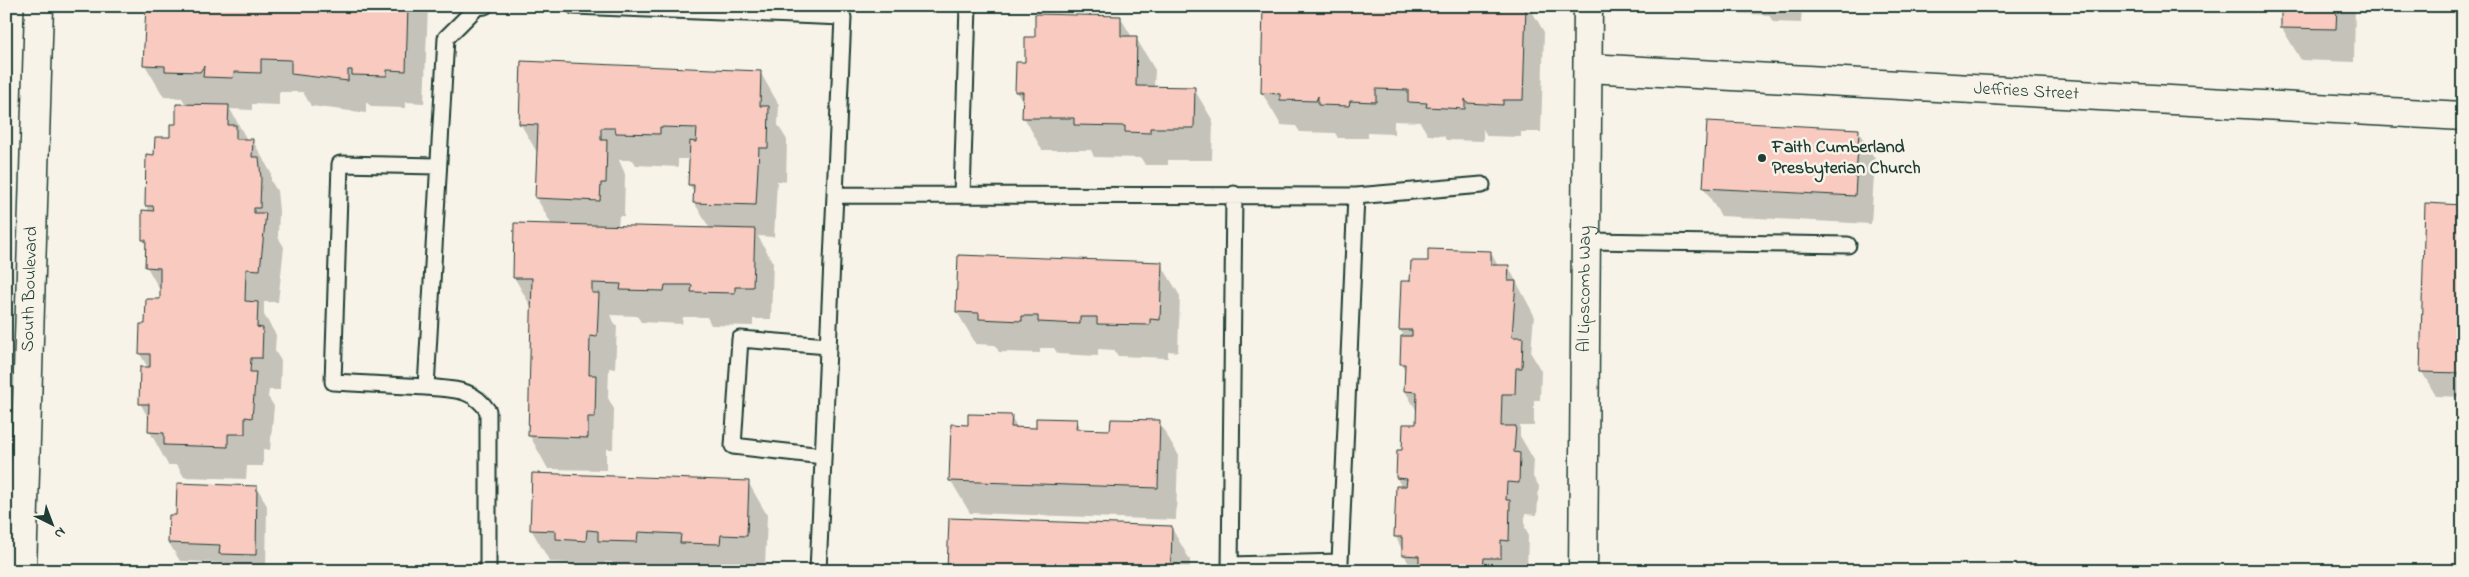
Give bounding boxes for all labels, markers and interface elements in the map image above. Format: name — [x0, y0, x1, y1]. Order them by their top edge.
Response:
street label: Jeffries Street — [1973, 76, 2080, 108]
place label: Faith Cumberland Presbyterian Church — [1771, 135, 1921, 183]
marker: Faith Cumberland Presbyterian Church — [1756, 152, 1768, 164]
street label: South Boulevard — [16, 226, 45, 352]
street label: Al Lipscomb Way — [1572, 226, 1599, 352]
north arrow — [28, 500, 78, 550]
text: N — [49, 522, 70, 544]

